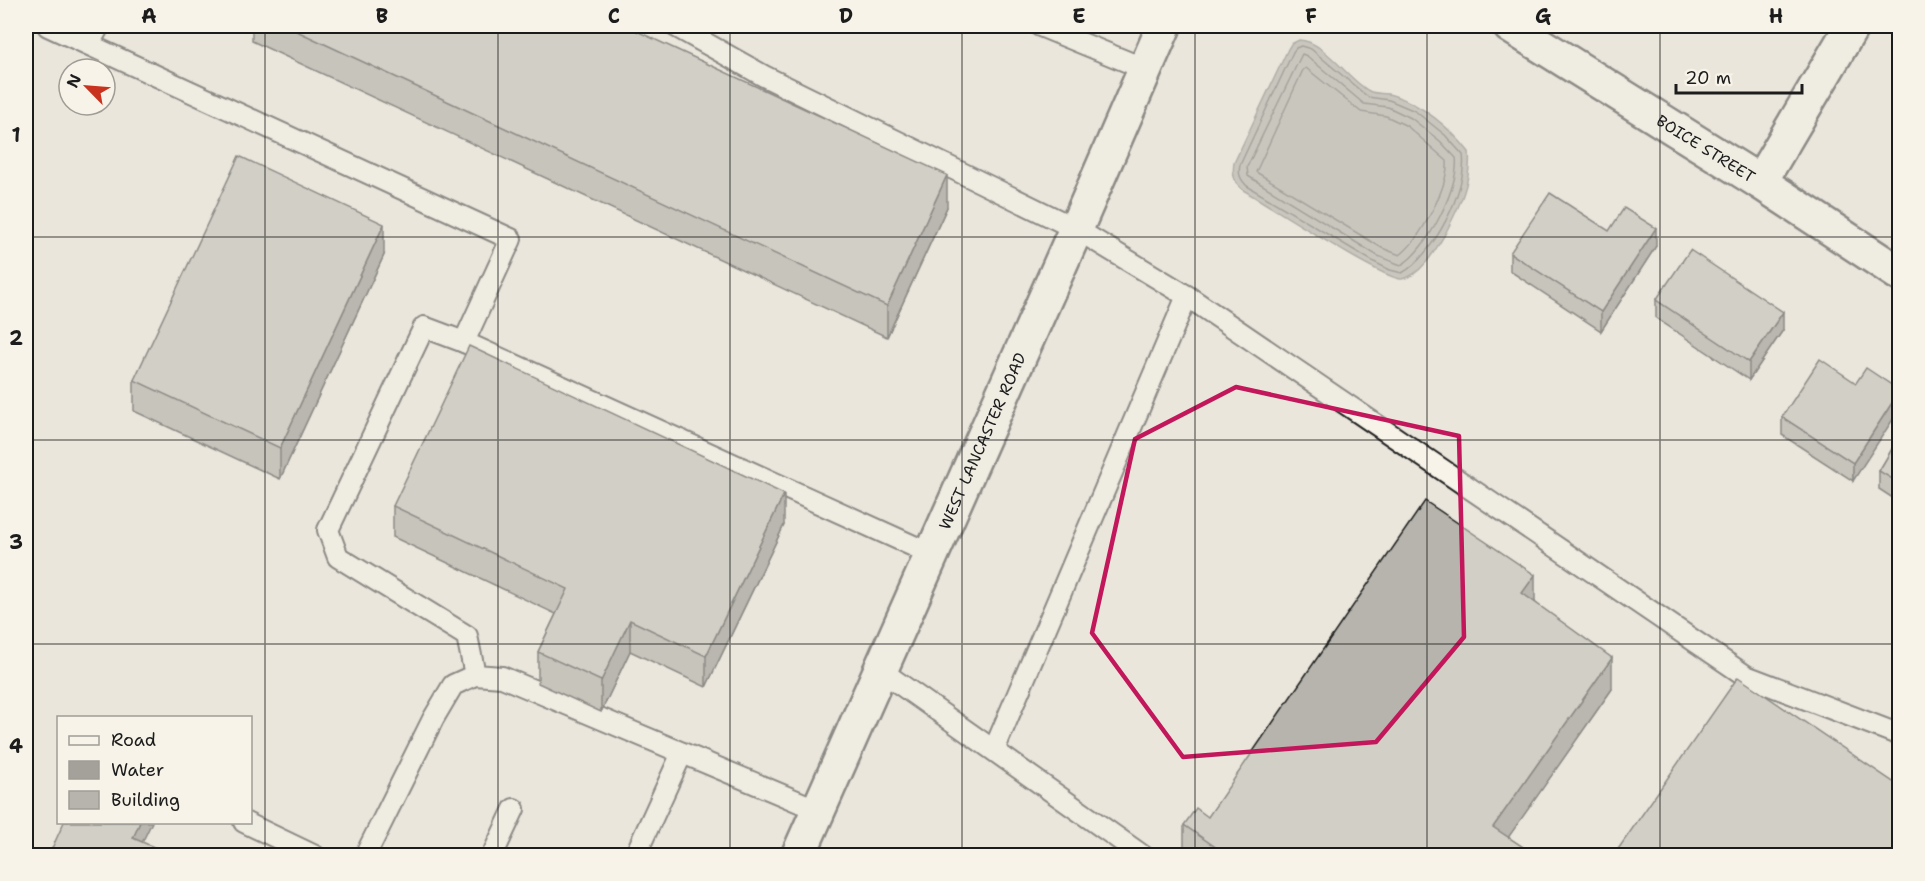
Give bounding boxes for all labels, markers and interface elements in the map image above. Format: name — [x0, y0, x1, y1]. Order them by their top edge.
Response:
text: A — [141, 3, 157, 29]
text: B — [376, 3, 388, 29]
text: C — [608, 3, 620, 29]
text: D — [839, 3, 853, 29]
text: E — [1072, 3, 1086, 29]
text: F — [1305, 3, 1317, 29]
text: G — [1535, 3, 1551, 29]
text: H — [1769, 3, 1783, 29]
north arrow — [57, 57, 117, 117]
scale bar — [1676, 57, 1802, 95]
text: 20 m — [1685, 66, 1731, 90]
text: N — [62, 71, 86, 91]
street label: BOICE STREET — [1652, 110, 1759, 188]
text: 1 — [11, 122, 21, 148]
text: 2 — [9, 325, 23, 351]
street label: WEST LANCASTER ROAD — [934, 349, 1031, 533]
text: 3 — [9, 529, 23, 555]
legend — [57, 716, 252, 824]
text: Road — [111, 728, 156, 752]
text: 4 — [9, 733, 23, 759]
text: Water — [111, 758, 164, 782]
text: Building — [111, 788, 180, 812]

